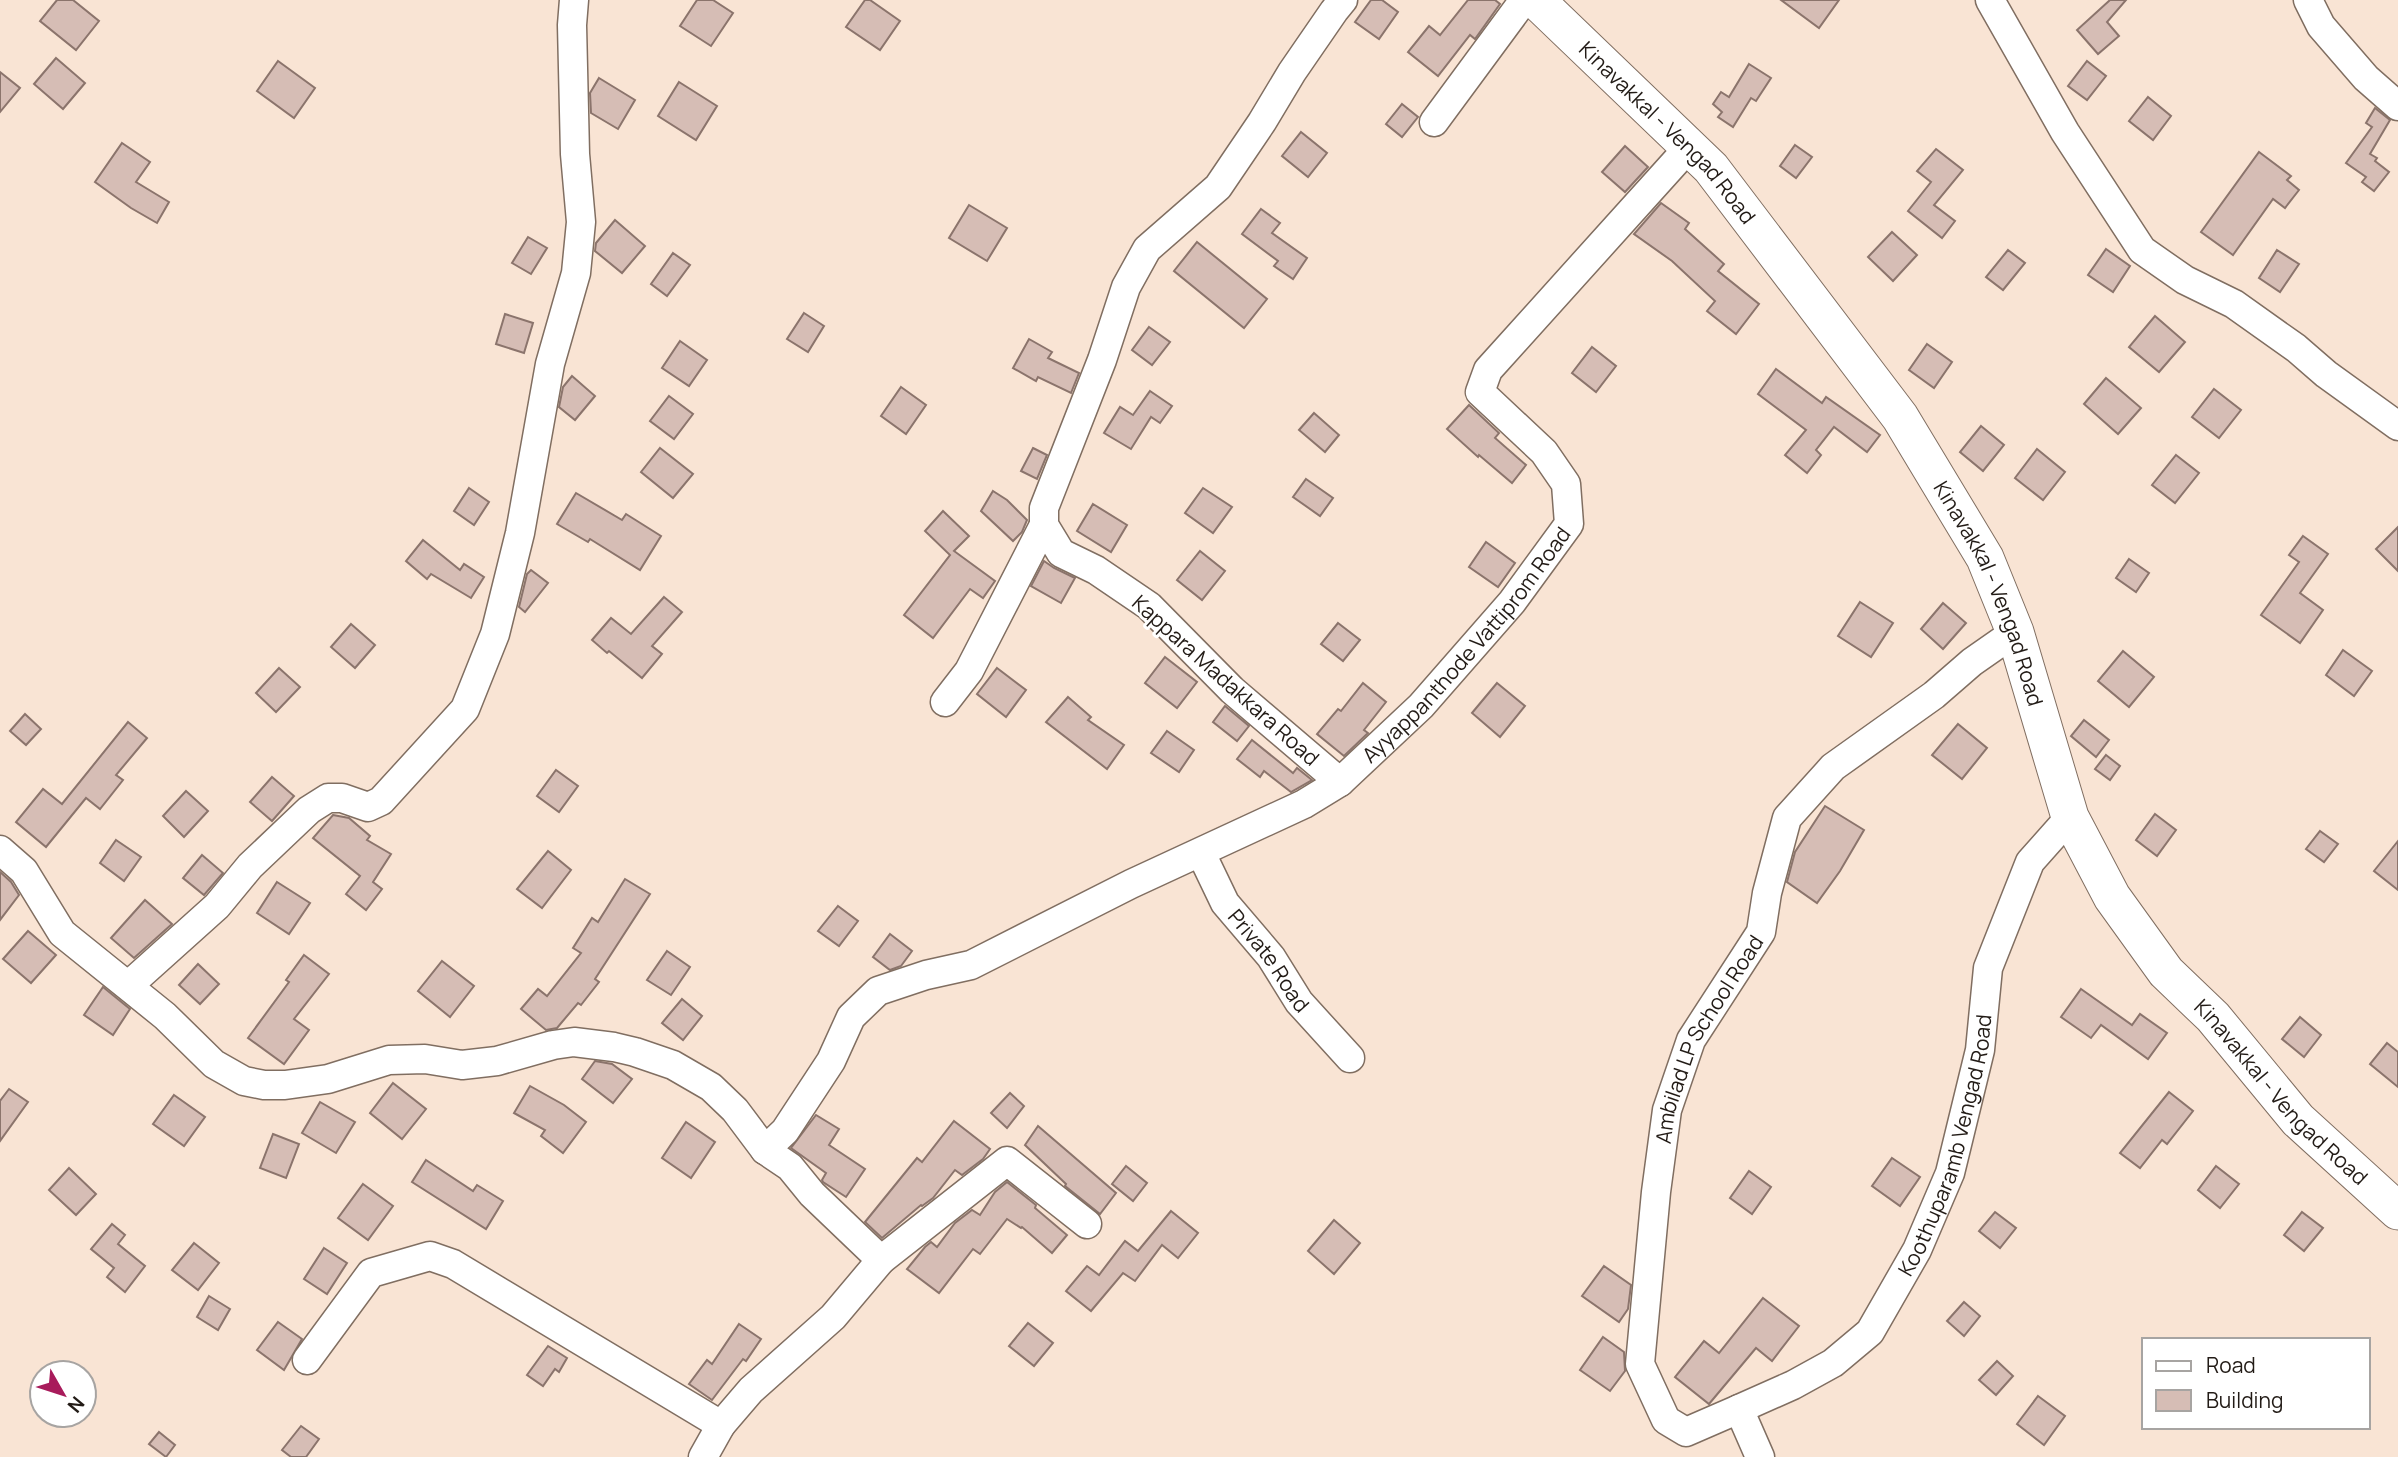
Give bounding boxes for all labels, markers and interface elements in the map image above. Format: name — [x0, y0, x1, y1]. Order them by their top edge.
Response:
street label: Kinavakkal - Vengad Road — [1573, 35, 1762, 229]
street label: Kinavakkal - Vengad Road — [1928, 476, 2050, 709]
street label: Ayyappanthode Vattiprom Road — [1356, 521, 1577, 769]
street label: Kappara Madakkara Road — [1127, 589, 1325, 771]
street label: Private Road — [1222, 903, 1316, 1018]
street label: Ambilad LP School Road — [1649, 930, 1769, 1145]
street label: Kinavakkal - Vengad Road — [2189, 993, 2374, 1191]
street label: Koothuparamb Vengad Road — [1891, 1013, 1997, 1281]
legend — [2142, 1338, 2370, 1429]
text: Road — [2206, 1351, 2256, 1379]
north arrow — [28, 1359, 98, 1429]
text: Building — [2206, 1386, 2283, 1414]
text: N — [62, 1391, 91, 1418]

